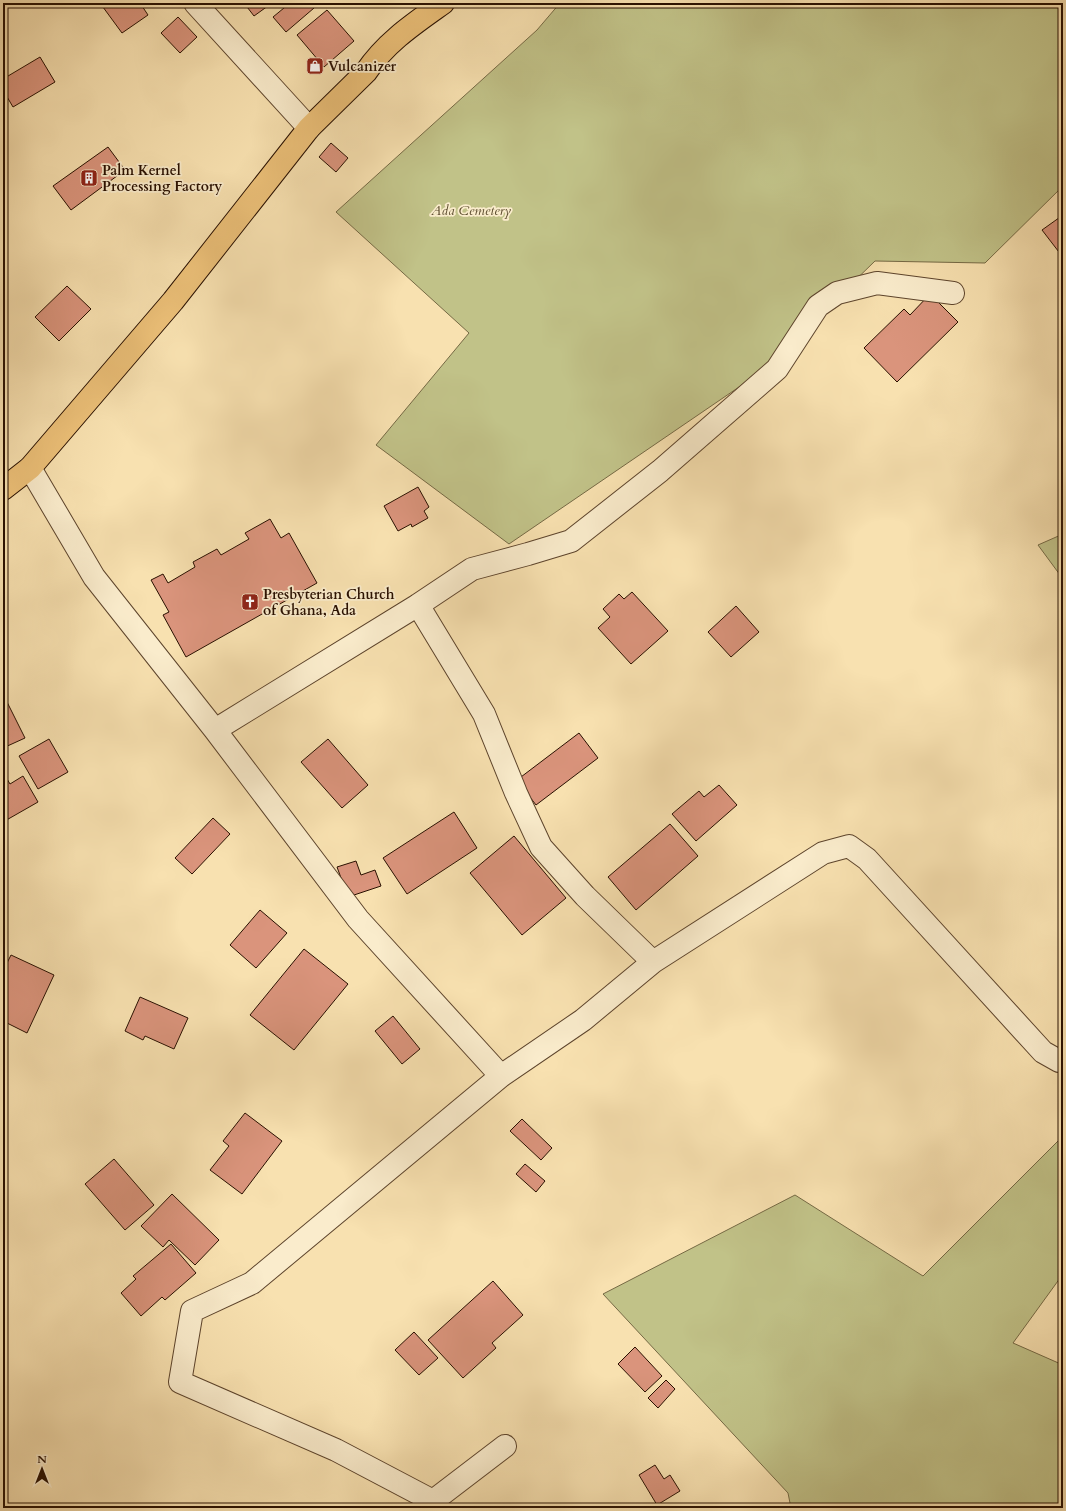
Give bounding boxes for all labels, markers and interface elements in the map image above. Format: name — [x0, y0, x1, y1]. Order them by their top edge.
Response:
shop icon: Vulcanizer — [305, 56, 325, 76]
place label: Vulcanizer — [328, 57, 397, 76]
place label: Palm Kernel Processing Factory — [102, 161, 222, 196]
building icon: Palm Kernel Processing Factory — [79, 168, 99, 188]
park label: Ada Cemetery — [430, 201, 511, 220]
place label: Presbyterian Church of Ghana, Ada — [263, 585, 395, 620]
church icon: Presbyterian Church of Ghana, Ada — [240, 592, 260, 612]
north arrow — [22, 1449, 62, 1489]
text: N — [37, 1452, 47, 1467]

